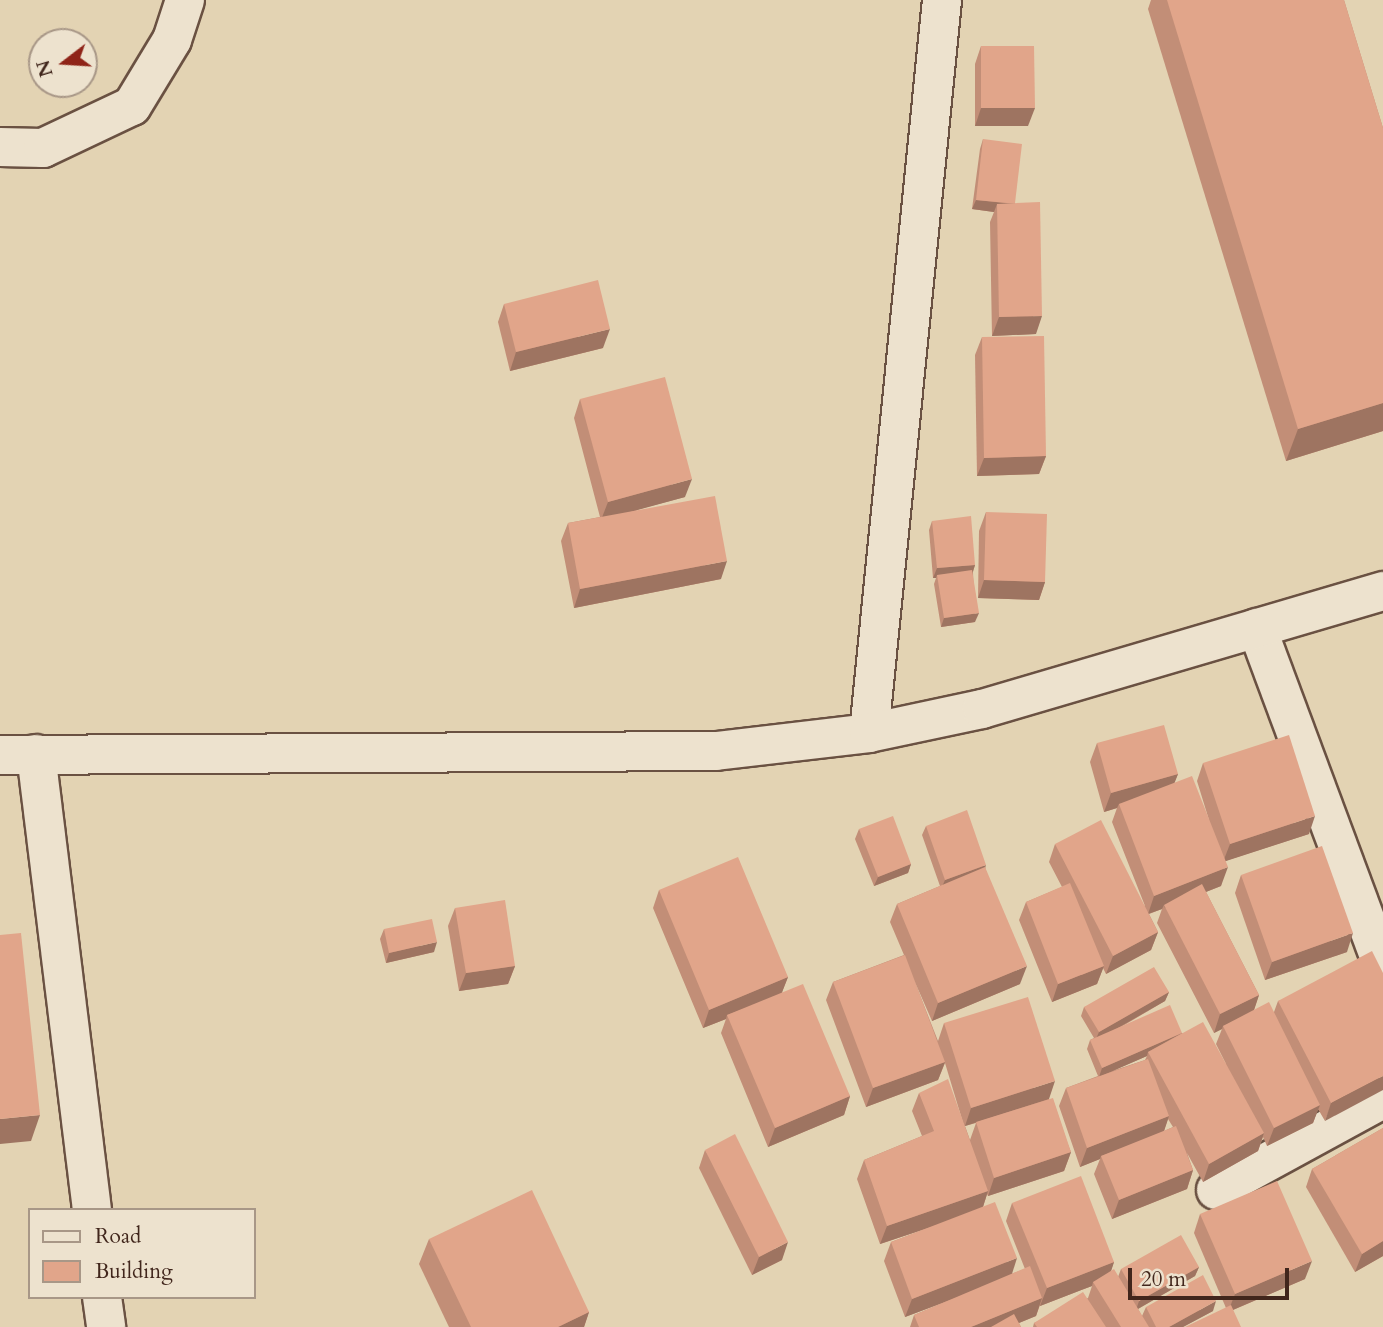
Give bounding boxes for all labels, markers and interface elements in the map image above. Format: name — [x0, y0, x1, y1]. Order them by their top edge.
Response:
north arrow — [28, 28, 98, 98]
text: N — [30, 57, 60, 80]
legend — [28, 1208, 256, 1299]
text: Road — [95, 1222, 141, 1251]
scale bar — [1131, 1254, 1292, 1298]
text: Building — [95, 1257, 173, 1286]
text: 20 m — [1141, 1265, 1186, 1294]

